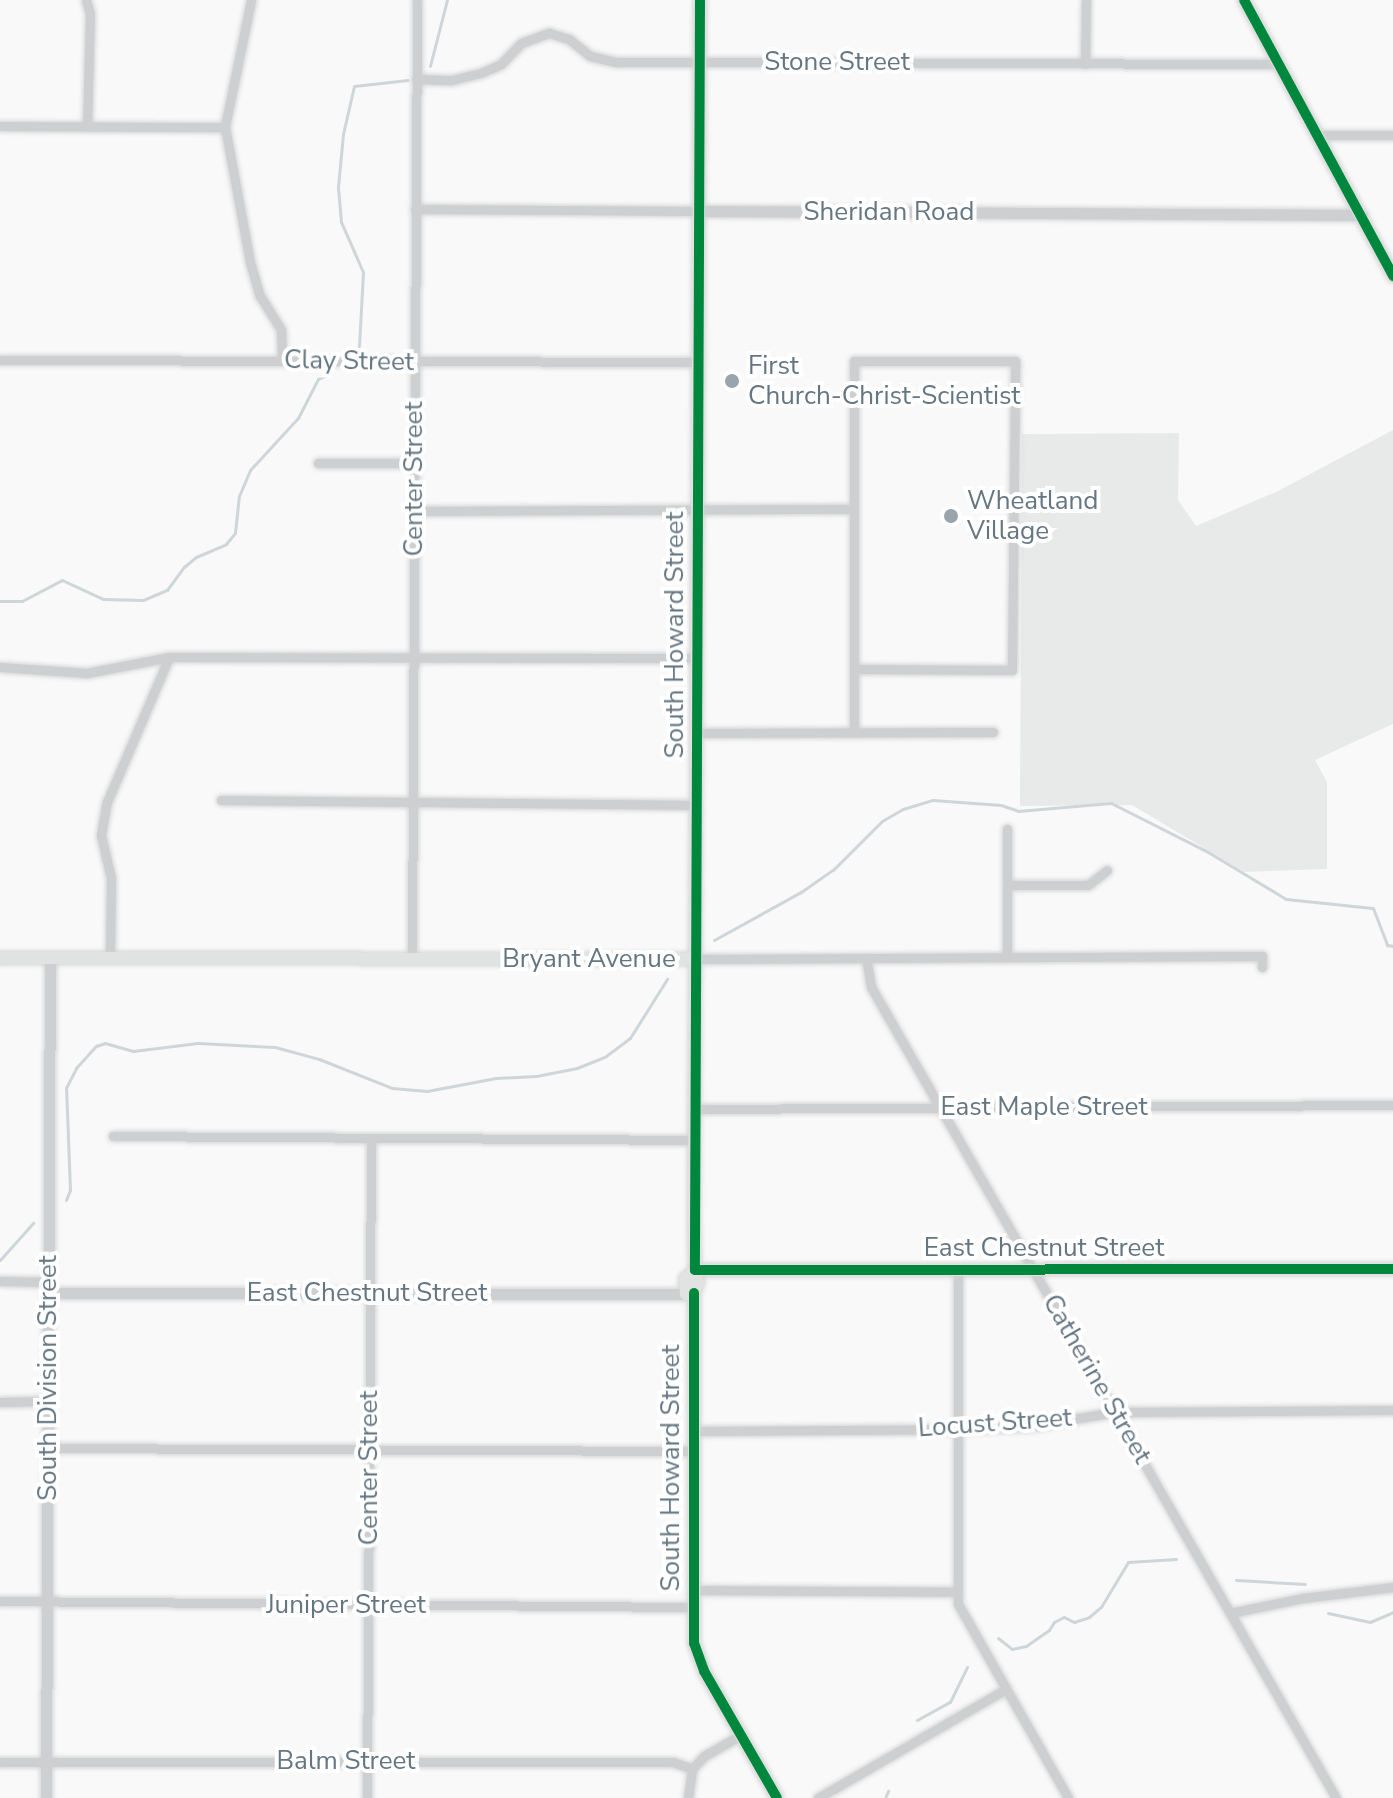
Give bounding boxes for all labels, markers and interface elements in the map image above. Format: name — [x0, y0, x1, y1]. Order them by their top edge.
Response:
street label: Stone Street — [764, 46, 910, 78]
street label: Sheridan Road — [804, 196, 974, 228]
street label: Clay Street — [284, 344, 414, 378]
place label: First Church-Christ-Scientist — [748, 350, 1020, 412]
marker: First Church-Christ-Scientist — [723, 372, 741, 390]
street label: Center Street — [398, 402, 430, 556]
place label: Wheatland Village — [967, 485, 1099, 546]
marker: Wheatland Village — [942, 507, 960, 525]
street label: South Howard Street — [659, 512, 691, 758]
street label: Bryant Avenue — [502, 943, 676, 975]
street label: East Maple Street — [940, 1091, 1148, 1123]
street label: East Chestnut Street — [924, 1232, 1164, 1264]
street label: South Division Street — [32, 1255, 64, 1501]
street label: East Chestnut Street — [247, 1277, 487, 1309]
street label: Catherine Street — [1036, 1289, 1158, 1469]
street label: South Howard Street — [655, 1345, 687, 1591]
street label: Center Street — [353, 1391, 385, 1545]
street label: Locust Street — [917, 1402, 1073, 1444]
street label: Juniper Street — [266, 1589, 426, 1621]
street label: Balm Street — [277, 1745, 415, 1777]

